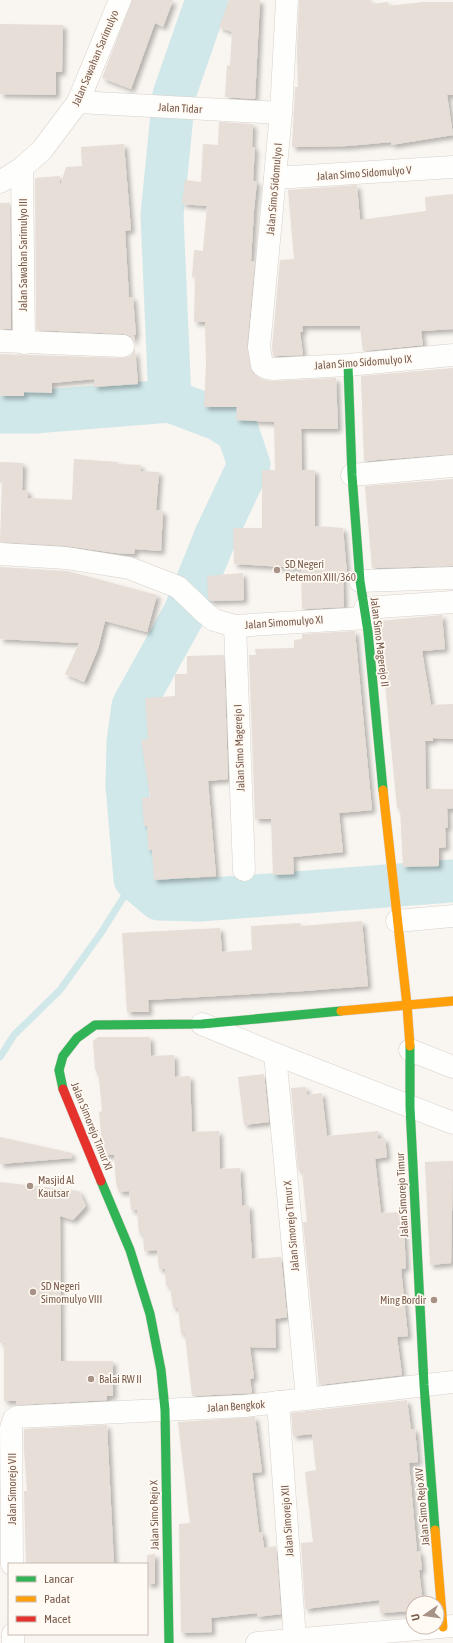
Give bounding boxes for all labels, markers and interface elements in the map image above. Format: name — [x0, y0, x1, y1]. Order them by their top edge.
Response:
street label: Jalan Sawahan Sarimulyo — [69, 8, 121, 108]
street label: Jalan Tidar — [158, 101, 203, 115]
street label: Jalan Simo Sidomulyo I — [264, 142, 284, 236]
street label: Jalan Simo Sidomulyo V — [316, 164, 413, 182]
street label: Jalan Sawahan Sarimulyo III — [17, 198, 29, 312]
street label: Jalan Simo Sidomulyo IX — [314, 353, 412, 371]
place label: SD Negeri Petemon XIII/360 — [285, 558, 356, 583]
marker: SD Negeri Petemon XIII/360 — [272, 565, 282, 575]
street label: Jalan Simo Magerejo II — [369, 596, 391, 688]
street label: Jalan Simomulyo XI — [244, 613, 324, 631]
street label: Jalan Simo Magerejo I — [231, 704, 247, 792]
street label: Jalan Simorejo Timur XI — [69, 1080, 115, 1172]
street label: Jalan Simorejo Timur — [394, 1152, 410, 1238]
place label: Masjid Al Kautsar — [38, 1174, 75, 1199]
street label: Jalan Simorejo Timur X — [281, 1180, 301, 1272]
marker: Masjid Al Kautsar — [25, 1181, 35, 1191]
place label: SD Negeri Simomulyo VIII — [41, 1280, 102, 1305]
marker: SD Negeri Simomulyo VIII — [28, 1287, 38, 1297]
place label: Ming Bordir — [380, 1294, 427, 1306]
marker: Ming Bordir — [429, 1295, 439, 1305]
place label: Balai RW II — [99, 1373, 142, 1385]
marker: Balai RW II — [86, 1374, 96, 1384]
street label: Jalan Bengkok — [206, 1398, 266, 1414]
street label: Jalan Simorejo VII — [6, 1453, 18, 1525]
street label: Jalan Simo Rejo XIV — [413, 1467, 431, 1546]
street label: Jalan Simo Rejo X — [147, 1480, 161, 1550]
street label: Jalan Simorejo XII — [279, 1485, 295, 1557]
legend — [8, 1563, 148, 1635]
text: Lancar — [44, 1572, 74, 1586]
text: Padat — [44, 1592, 70, 1606]
north arrow — [405, 1595, 445, 1635]
text: Macet — [44, 1612, 72, 1626]
text: U — [409, 1613, 422, 1622]

